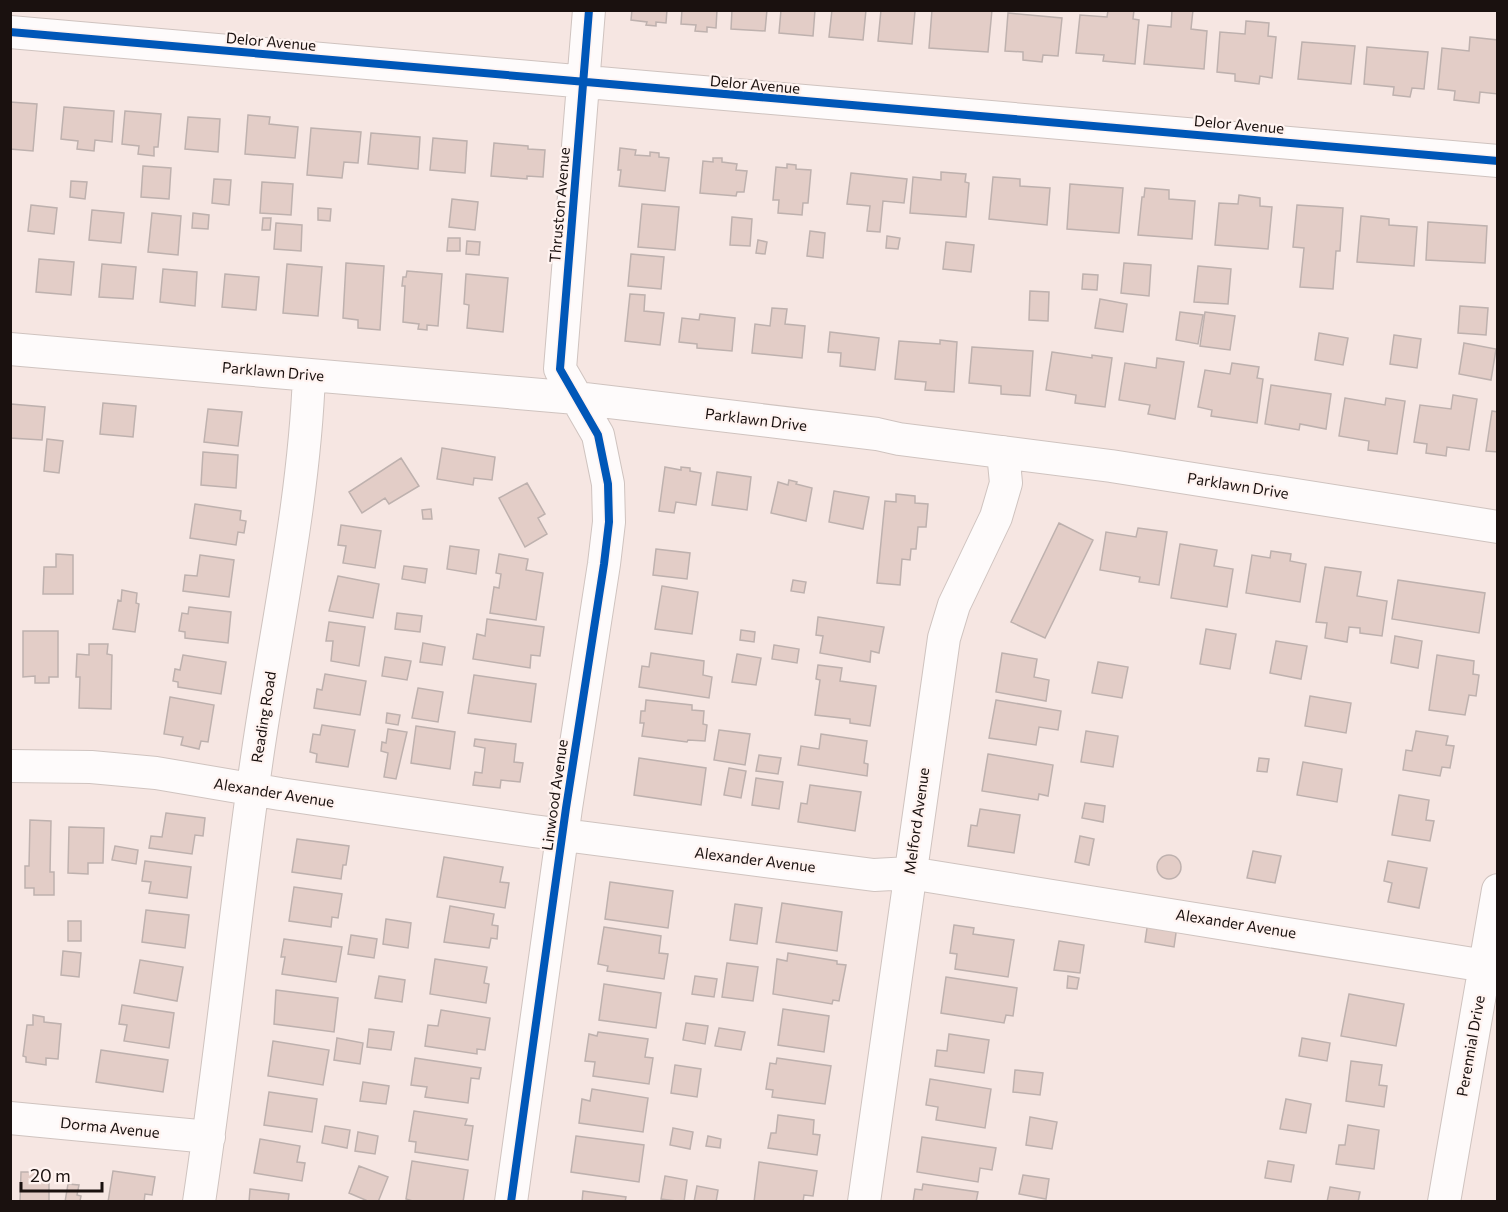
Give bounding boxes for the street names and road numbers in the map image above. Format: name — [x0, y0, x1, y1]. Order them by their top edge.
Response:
street label: Delor Avenue — [225, 28, 317, 54]
street label: Delor Avenue — [709, 71, 801, 97]
street label: Delor Avenue — [1193, 111, 1285, 137]
street label: Thruston Avenue — [545, 146, 573, 263]
street label: Parklawn Drive — [221, 358, 325, 384]
street label: Parklawn Drive — [704, 404, 808, 434]
street label: Parklawn Drive — [1186, 468, 1290, 502]
street label: Reading Road — [247, 670, 279, 764]
street label: Linwood Avenue — [537, 738, 571, 852]
street label: Melford Avenue — [900, 766, 932, 876]
street label: Alexander Avenue — [213, 774, 336, 810]
street label: Alexander Avenue — [694, 843, 817, 875]
street label: Alexander Avenue — [1175, 905, 1298, 941]
street label: Perennial Drive — [1452, 994, 1488, 1098]
street label: Dorma Avenue — [60, 1113, 161, 1141]

